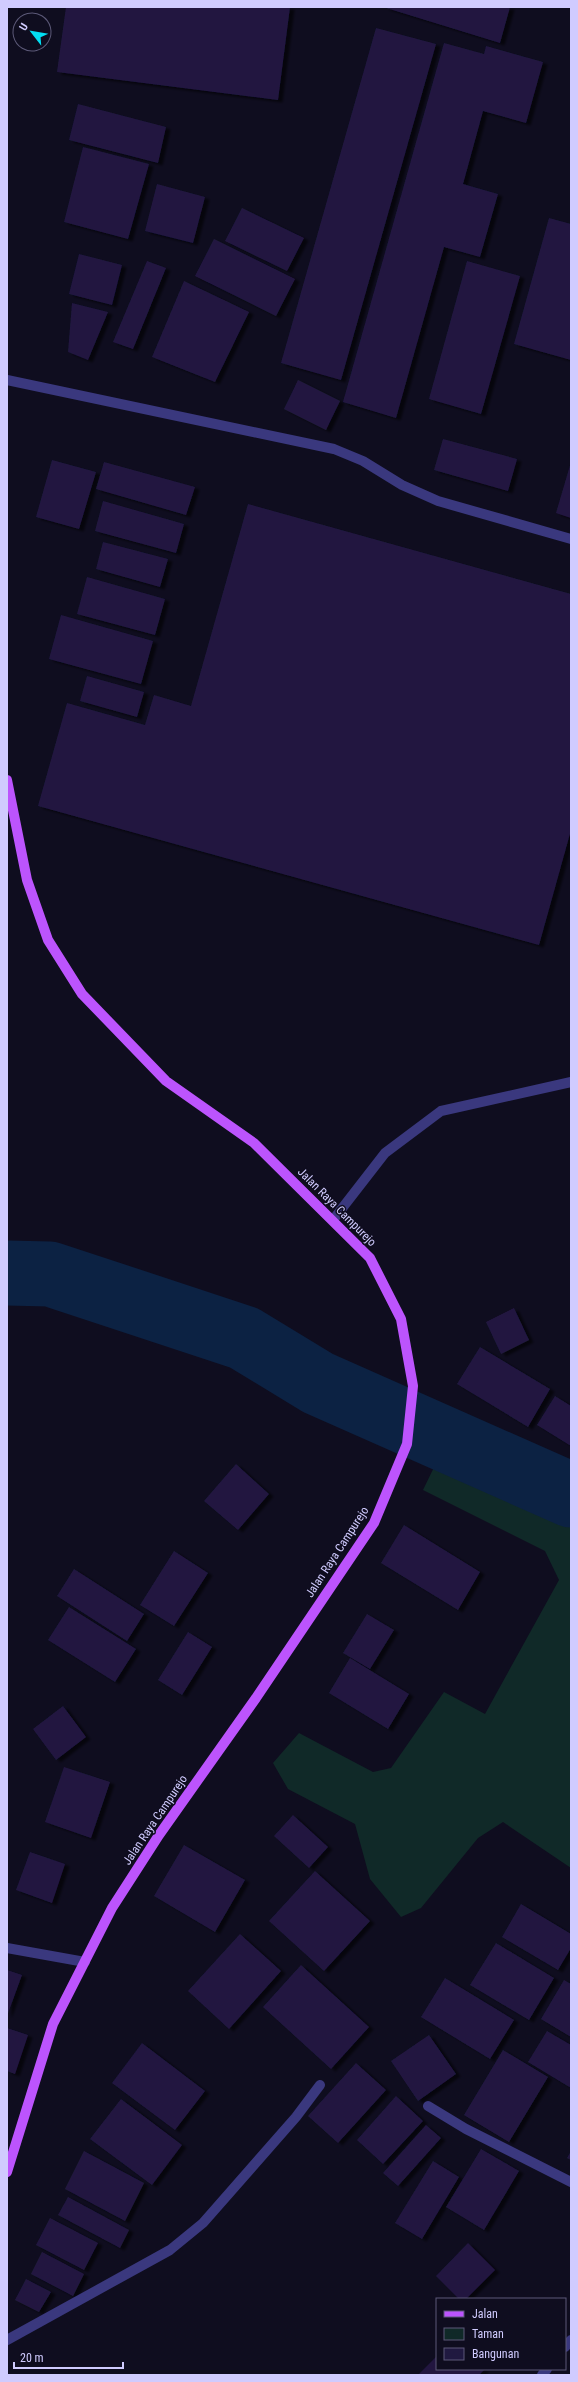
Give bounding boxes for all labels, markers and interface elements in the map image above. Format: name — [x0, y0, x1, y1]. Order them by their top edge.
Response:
north arrow — [12, 12, 52, 52]
text: U — [17, 21, 31, 33]
street label: Jalan Raya Campurejo — [295, 1165, 379, 1249]
street label: Jalan Raya Campurejo — [302, 1504, 372, 1600]
street label: Jalan Raya Campurejo — [120, 1772, 190, 1868]
legend — [436, 2298, 566, 2370]
text: Jalan — [472, 2307, 498, 2321]
text: Taman — [472, 2327, 504, 2341]
scale bar — [14, 2344, 123, 2370]
text: Bangunan — [472, 2347, 519, 2361]
text: 20 m — [20, 2351, 44, 2365]

